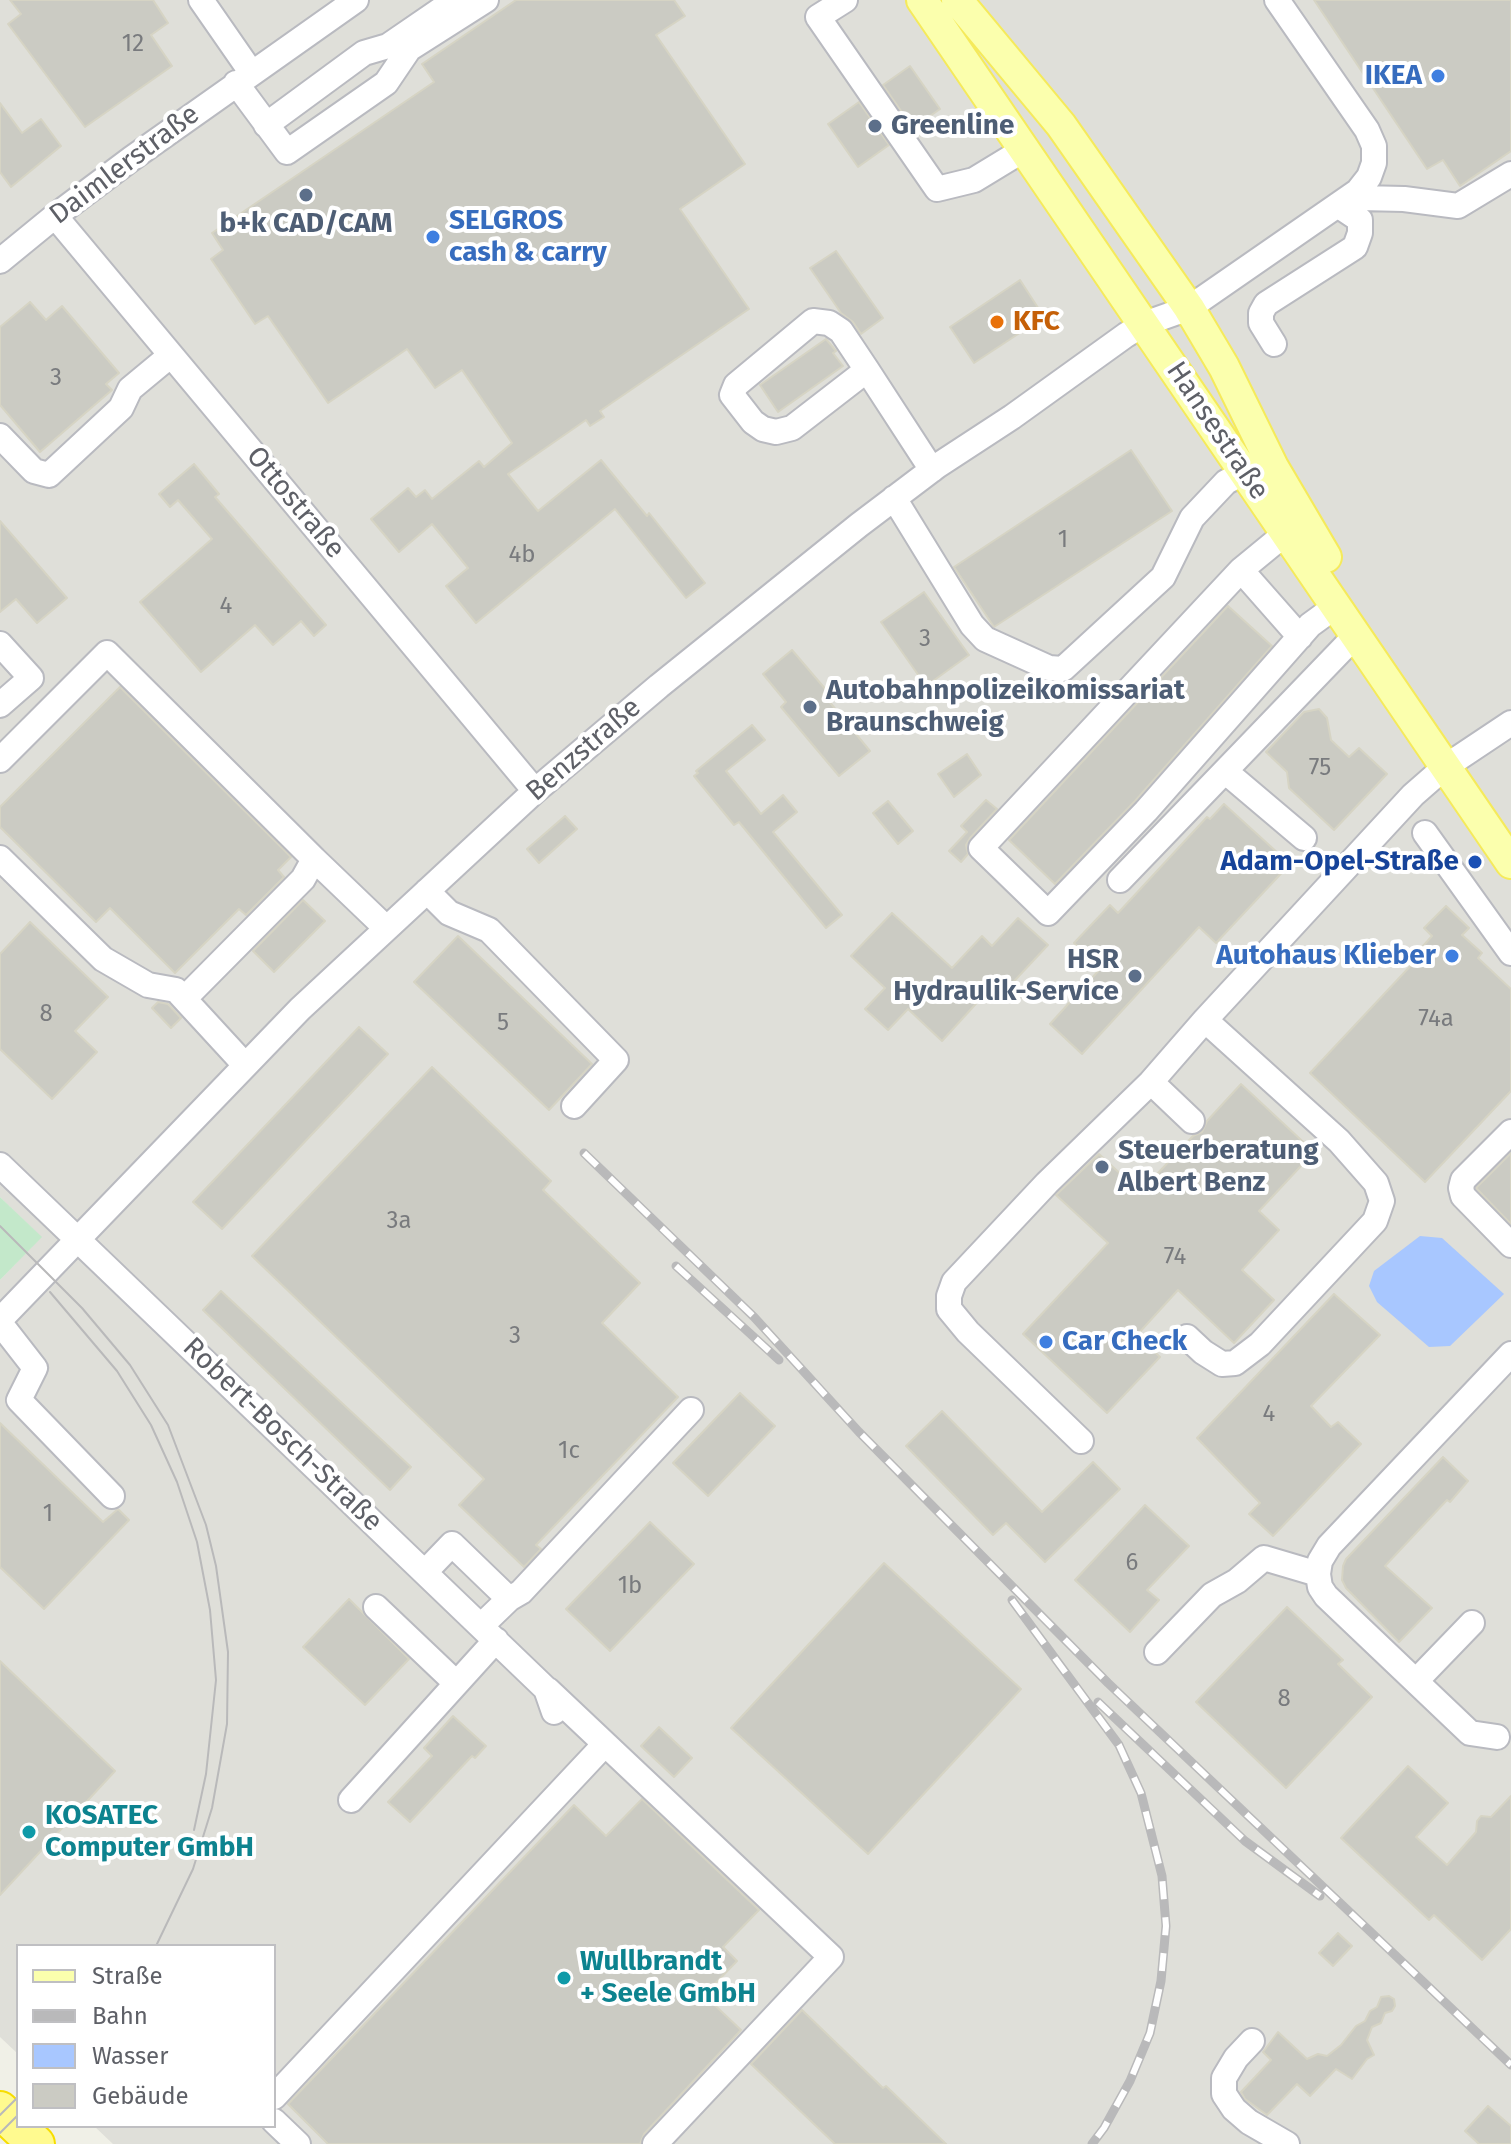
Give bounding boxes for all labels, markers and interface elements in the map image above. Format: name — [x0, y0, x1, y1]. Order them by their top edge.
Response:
house number: 12 — [122, 30, 144, 58]
place label: IKEA — [1365, 59, 1422, 93]
marker: IKEA — [1429, 67, 1447, 85]
street label: Daimlerstraße — [44, 98, 206, 232]
place label: Greenline — [891, 109, 1014, 143]
marker: Greenline — [866, 117, 884, 135]
marker: b+k CAD/CAM — [297, 186, 315, 204]
place label: SELGROS cash & carry — [449, 204, 607, 270]
place label: b+k CAD/CAM — [219, 207, 393, 241]
marker: SELGROS cash & carry — [424, 228, 442, 246]
place label: KFC — [1013, 305, 1060, 339]
marker: KFC — [988, 313, 1006, 331]
street label: Hansestraße — [1159, 356, 1275, 506]
house number: 3 — [50, 364, 62, 392]
street label: Ottostraße — [239, 440, 351, 566]
house number: 1 — [1058, 526, 1068, 554]
house number: 4b — [508, 541, 536, 569]
house number: 4 — [220, 592, 232, 620]
house number: 3 — [919, 625, 931, 653]
place label: Autobahnpolizeikomissariat Braunschweig — [826, 674, 1185, 740]
street label: Benzstraße — [520, 691, 648, 809]
marker: Autobahnpolizeikomissariat Braunschweig — [801, 698, 819, 716]
house number: 75 — [1309, 754, 1331, 782]
place label: Adam-Opel-Straße — [1221, 845, 1459, 879]
marker: Adam-Opel-Straße — [1466, 853, 1484, 871]
place label: Autohaus Klieber — [1216, 939, 1436, 973]
place label: HSR Hydraulik-Service — [893, 943, 1119, 1009]
marker: Autohaus Klieber — [1443, 947, 1461, 965]
marker: HSR Hydraulik-Service — [1126, 967, 1144, 985]
house number: 8 — [39, 1000, 53, 1028]
house number: 74a — [1418, 1005, 1454, 1033]
house number: 5 — [497, 1009, 509, 1037]
place label: Steuerberatung Albert Benz — [1118, 1134, 1319, 1200]
marker: Steuerberatung Albert Benz — [1093, 1158, 1111, 1176]
house number: 3a — [386, 1207, 412, 1235]
house number: 74 — [1164, 1243, 1186, 1271]
house number: 3 — [509, 1322, 521, 1350]
place label: Car Check — [1062, 1325, 1187, 1359]
street label: Robert-Bosch-Straße — [175, 1331, 389, 1539]
marker: Car Check — [1037, 1333, 1055, 1351]
house number: 4 — [1263, 1400, 1275, 1428]
house number: 1c — [558, 1437, 580, 1465]
house number: 1 — [43, 1500, 53, 1528]
house number: 6 — [1126, 1549, 1138, 1577]
house number: 1b — [618, 1572, 642, 1600]
house number: 8 — [1277, 1685, 1291, 1713]
place label: KOSATEC Computer GmbH — [45, 1799, 254, 1865]
marker: KOSATEC Computer GmbH — [20, 1823, 38, 1841]
legend — [16, 1944, 276, 2128]
place label: Wullbrandt + Seele GmbH — [580, 1945, 756, 2011]
text: Straße — [92, 1962, 163, 1990]
marker: Wullbrandt + Seele GmbH — [555, 1969, 573, 1987]
text: Bahn — [92, 2002, 148, 2030]
text: Wasser — [92, 2042, 168, 2070]
text: Gebäude — [92, 2082, 189, 2110]

